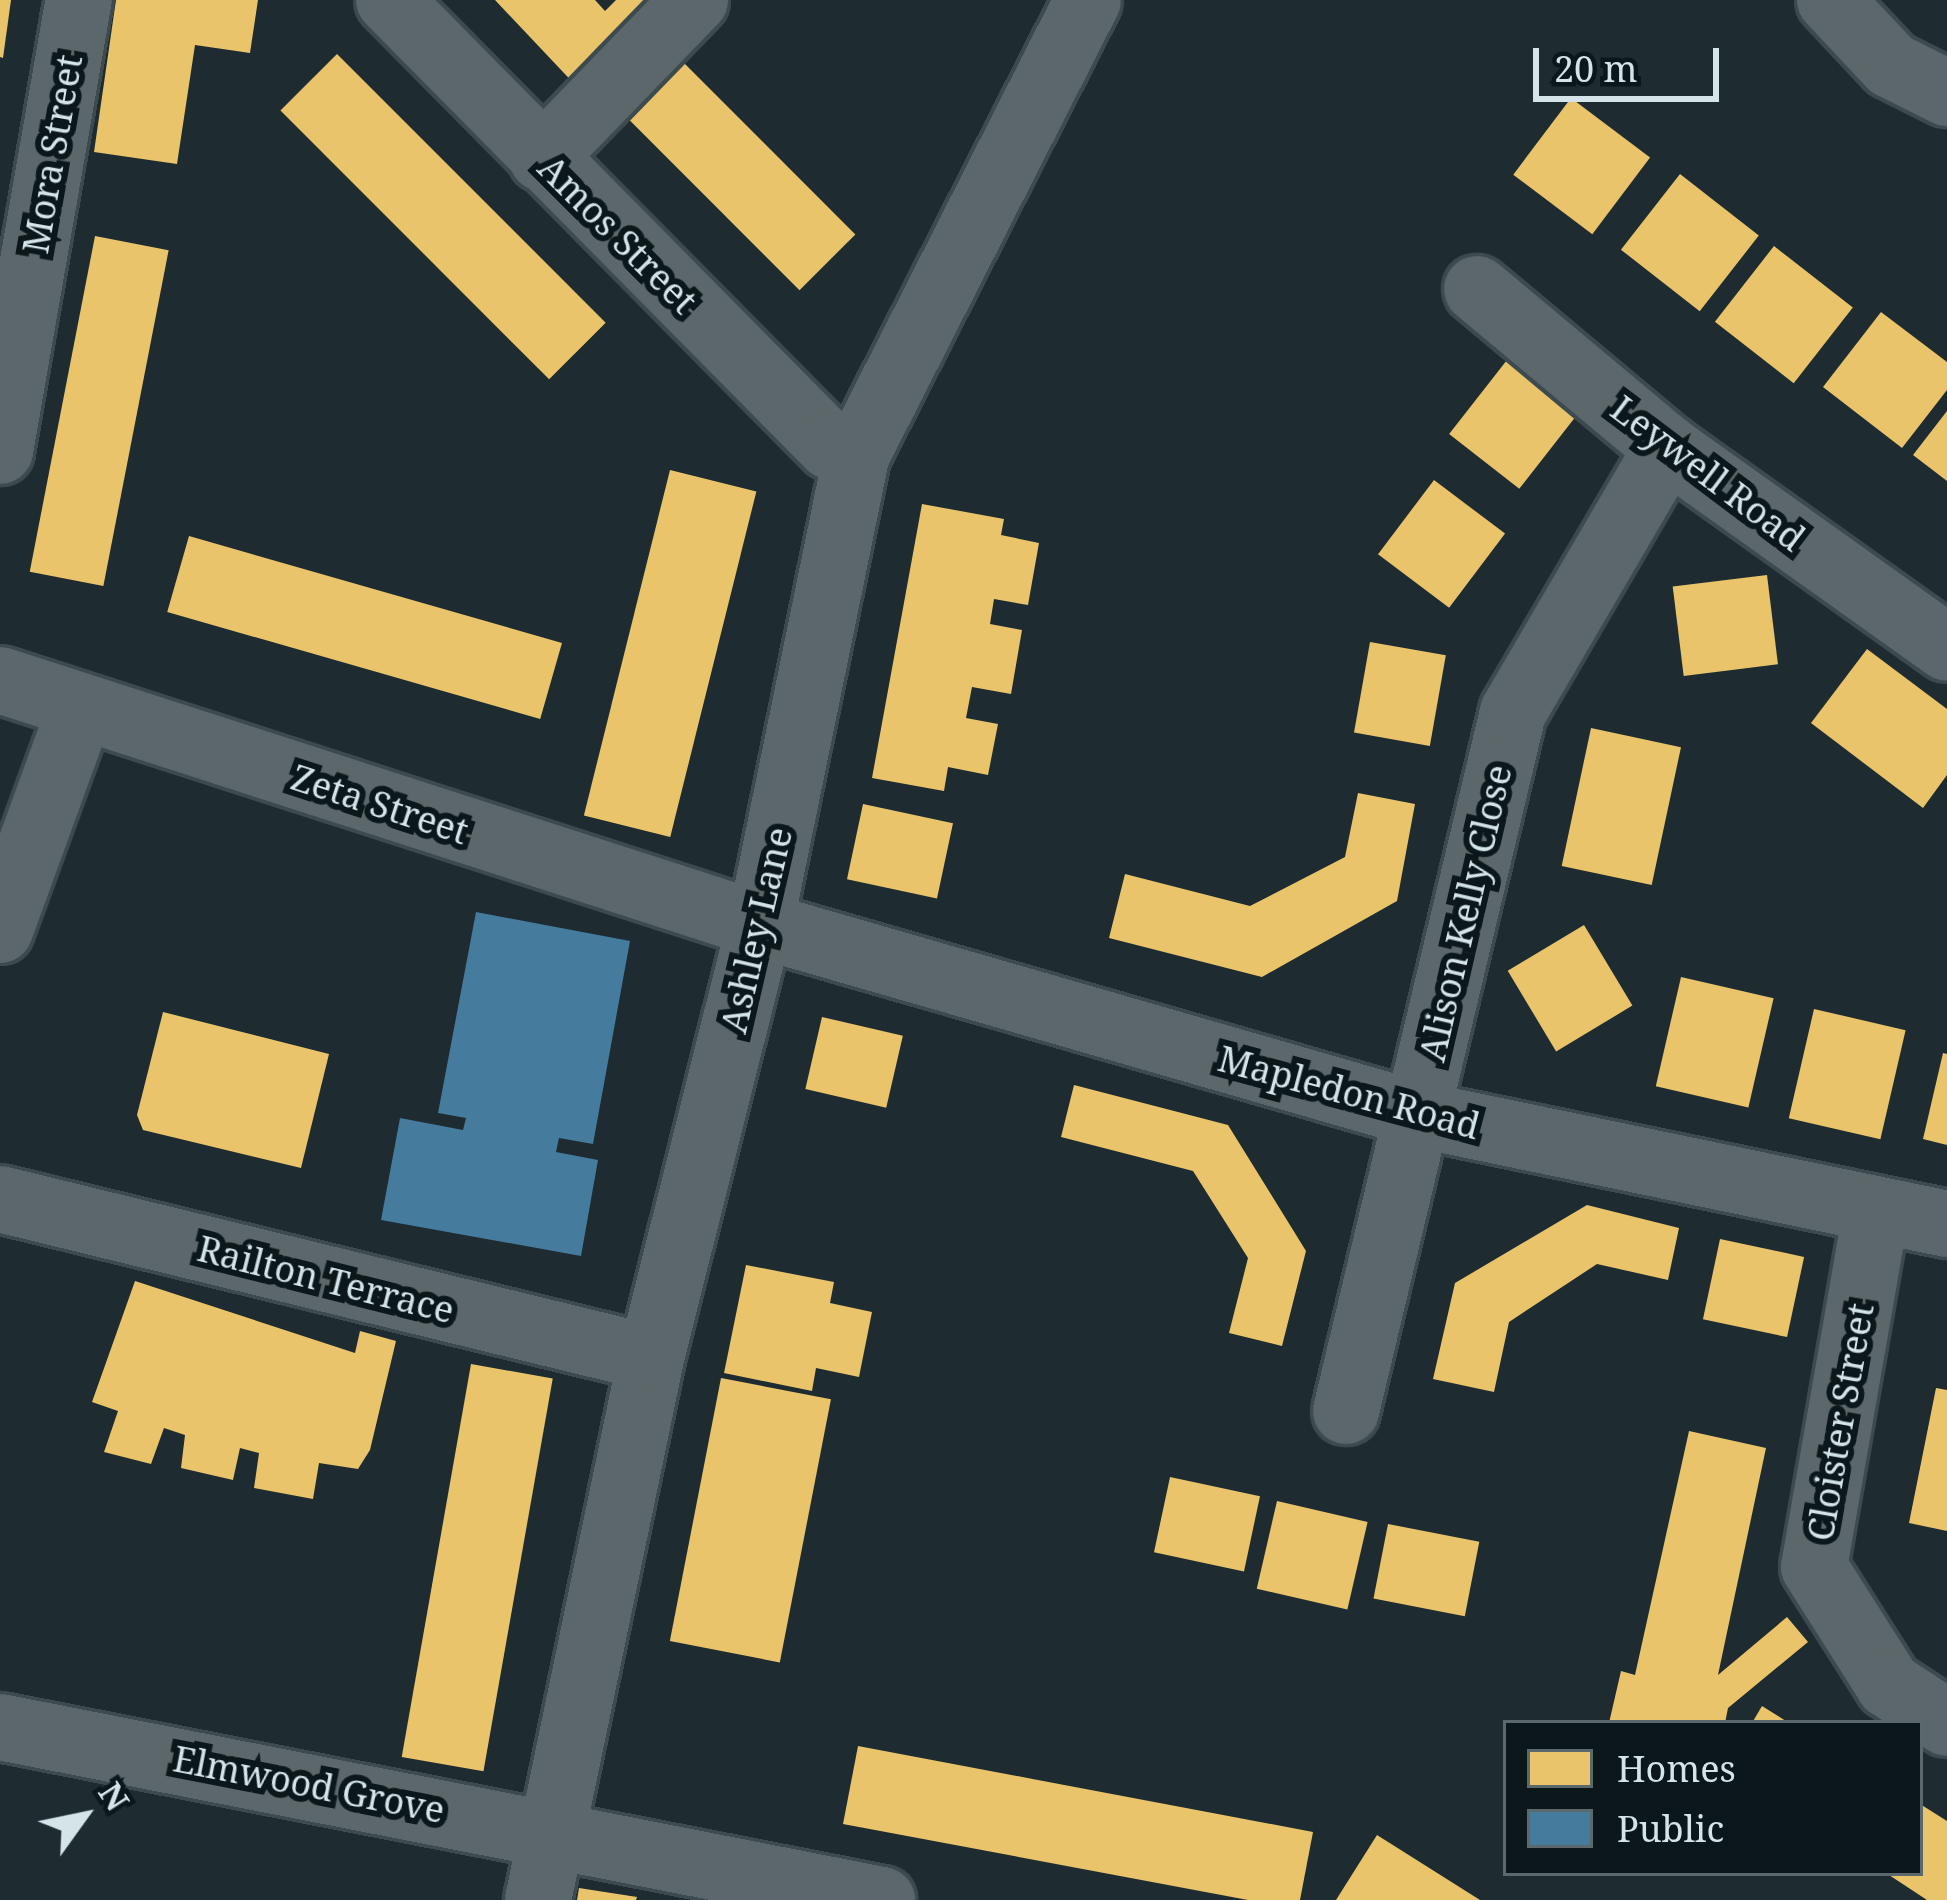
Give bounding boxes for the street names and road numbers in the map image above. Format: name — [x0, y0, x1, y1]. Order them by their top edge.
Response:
street label: Mora Street — [13, 51, 91, 257]
street label: Amos Street — [530, 146, 706, 322]
street label: Leywell Road — [1603, 386, 1813, 560]
street label: Zeta Street — [286, 755, 474, 853]
street label: Alison Kelly Close — [1410, 761, 1520, 1065]
street label: Ashley Lane — [711, 823, 801, 1037]
street label: Mapledon Road — [1214, 1036, 1484, 1148]
street label: Railton Terrace — [193, 1226, 459, 1332]
street label: Cloister Street — [1798, 1300, 1882, 1544]
street label: Elmwood Grove — [170, 1737, 448, 1831]

